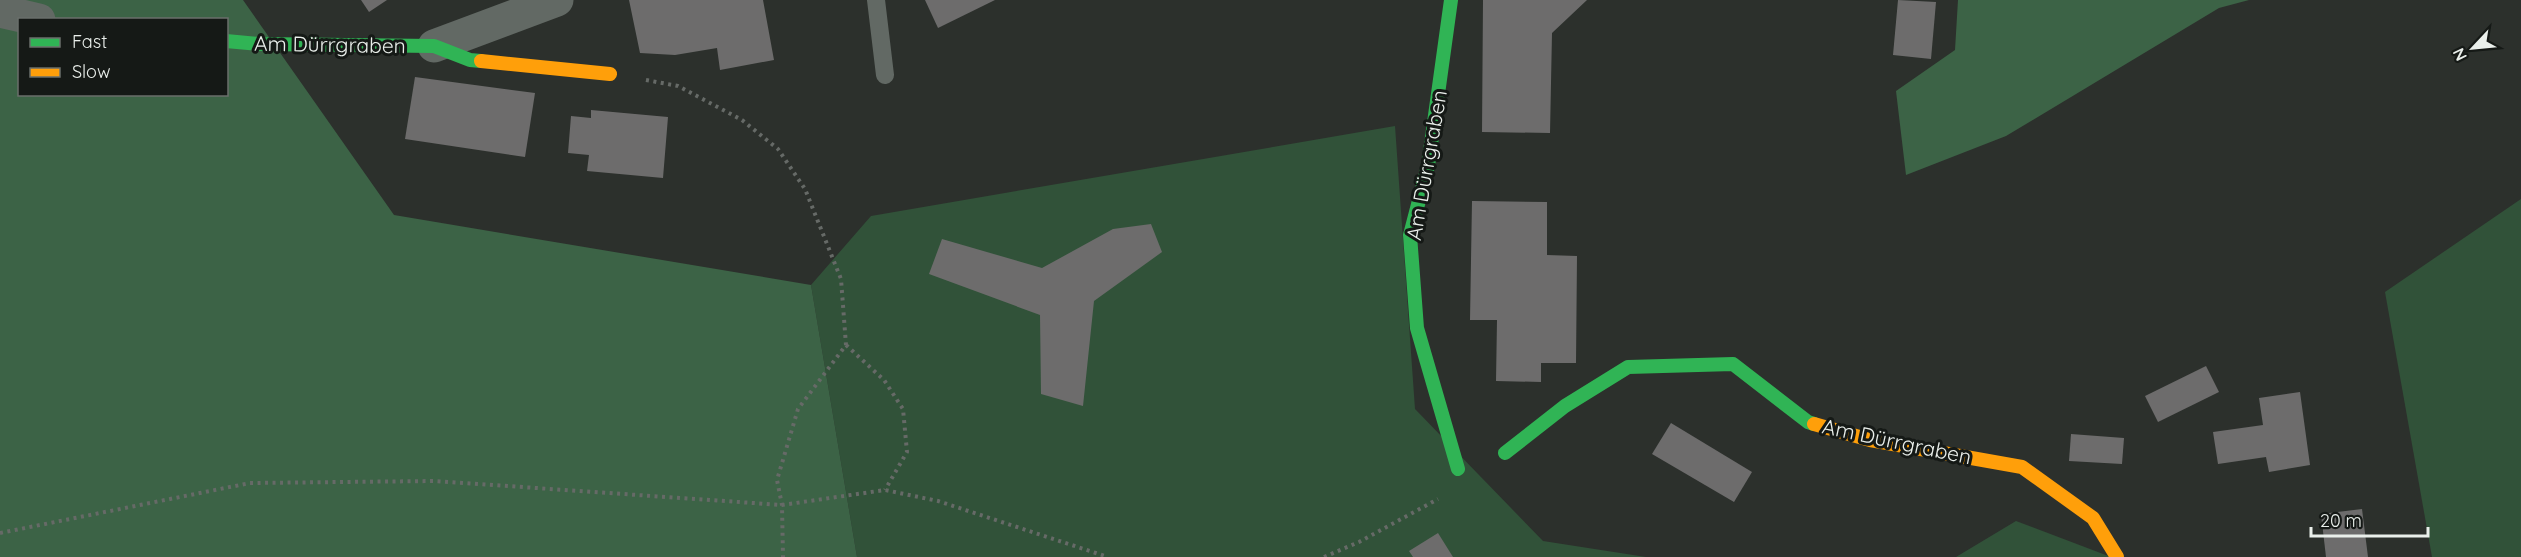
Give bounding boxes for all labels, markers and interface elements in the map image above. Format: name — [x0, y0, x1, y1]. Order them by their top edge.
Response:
legend — [18, 18, 228, 96]
north arrow — [2443, 18, 2503, 78]
text: Fast — [72, 30, 107, 53]
street label: Am Dürrgraben — [254, 30, 406, 58]
text: N — [2448, 45, 2471, 64]
text: Slow — [72, 60, 110, 83]
street label: Am Dürrgraben — [1400, 88, 1452, 242]
street label: Am Dürrgraben — [1820, 413, 1974, 469]
scale bar — [2311, 500, 2428, 538]
text: 20 m — [2320, 509, 2362, 532]

